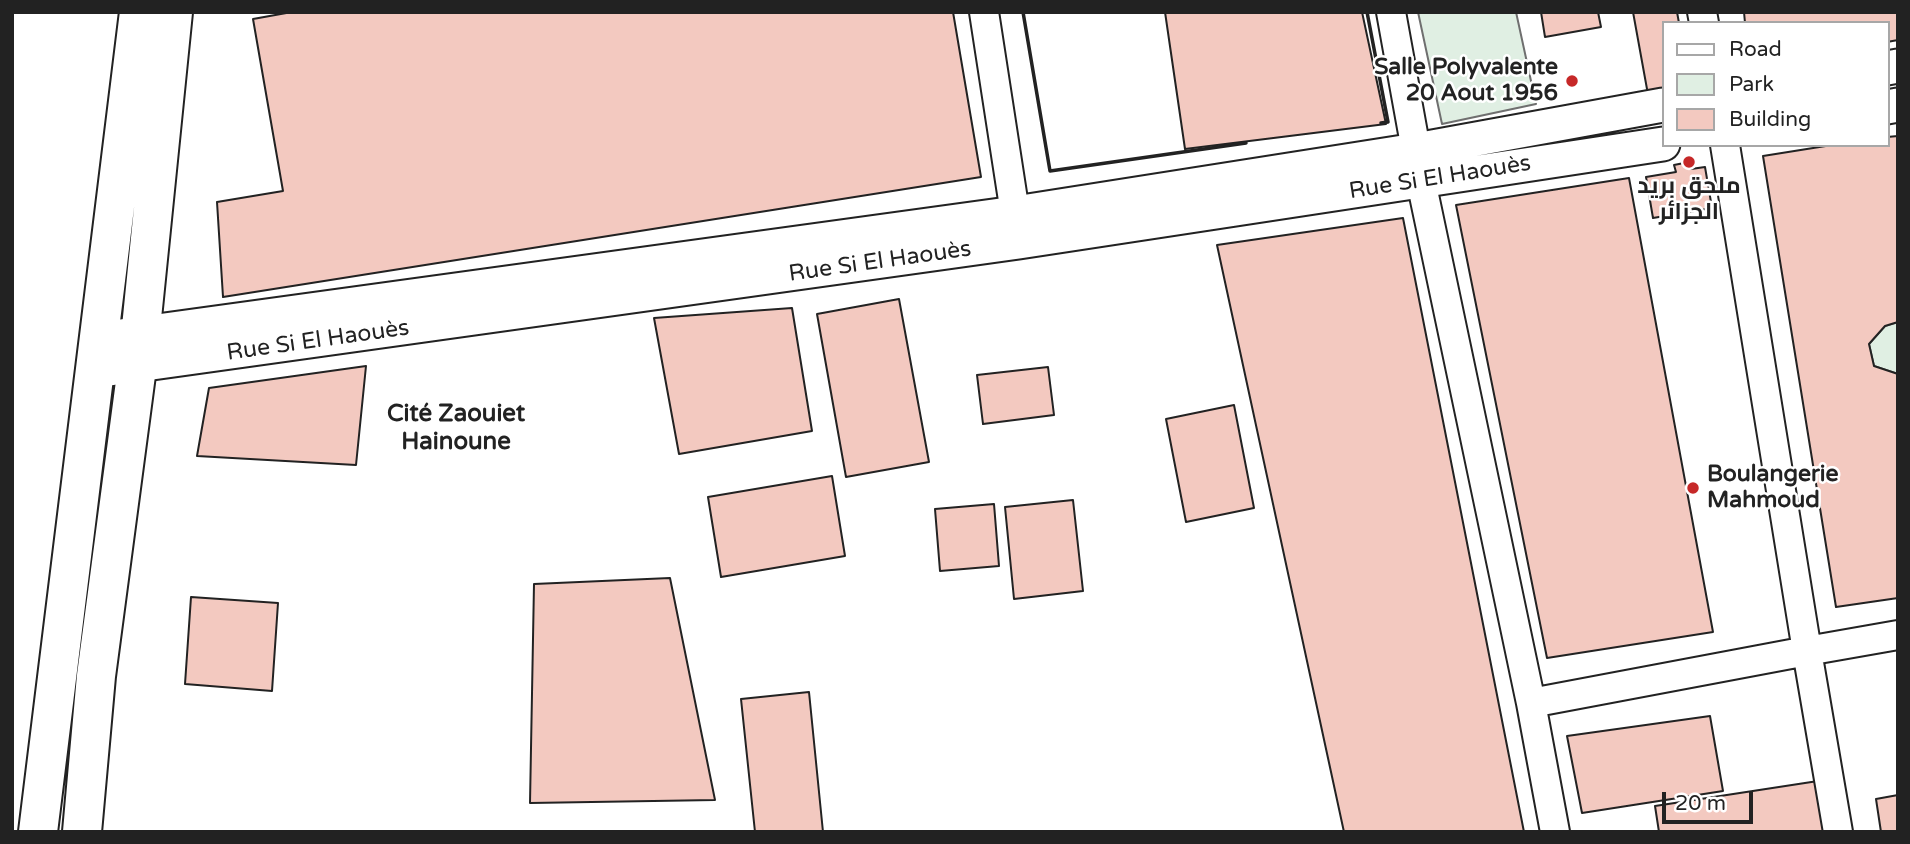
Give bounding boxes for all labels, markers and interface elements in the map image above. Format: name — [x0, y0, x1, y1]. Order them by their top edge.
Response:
legend — [1661, 21, 1889, 147]
text: Road — [1729, 37, 1782, 62]
place label: Salle Polyvalente 20 Aout 1956 — [1374, 54, 1558, 108]
text: Park — [1729, 72, 1774, 97]
marker: Salle Polyvalente 20 Aout 1956 — [1564, 73, 1580, 89]
text: Building — [1729, 107, 1811, 132]
street label: Rue Si El Haouès — [1347, 150, 1533, 206]
marker: ملحق بريد الجزائر — [1681, 154, 1697, 170]
place label: ملحق بريد الجزائر — [1637, 173, 1741, 227]
street label: Rue Si El Haouès — [787, 236, 973, 288]
street label: Rue Si El Haouès — [225, 315, 411, 367]
district label: Cité Zaouiet Hainoune — [387, 401, 525, 457]
place label: Boulangerie Mahmoud — [1707, 461, 1839, 515]
marker: Boulangerie Mahmoud — [1685, 480, 1701, 496]
scale bar — [1665, 778, 1756, 822]
text: 20 m — [1675, 791, 1726, 816]

